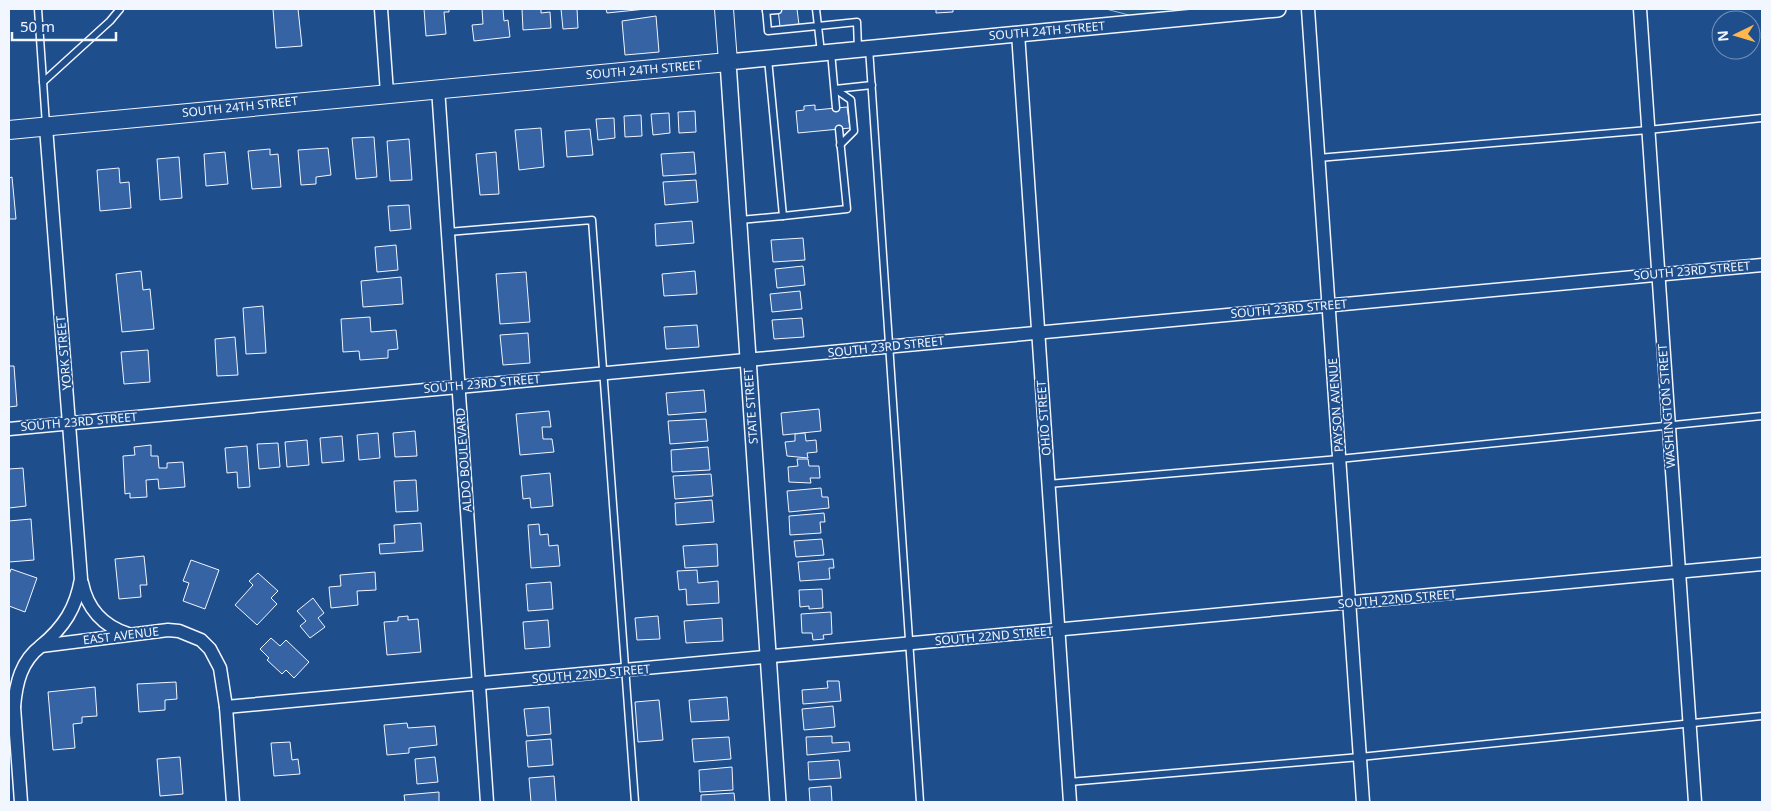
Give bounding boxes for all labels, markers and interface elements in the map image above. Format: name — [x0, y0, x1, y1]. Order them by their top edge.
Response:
scale bar — [12, 10, 116, 42]
north arrow — [1711, 10, 1761, 60]
text: 50 m — [20, 16, 55, 36]
street label: SOUTH 24TH STREET — [988, 17, 1106, 44]
text: N — [1713, 30, 1733, 43]
street label: SOUTH 24TH STREET — [585, 56, 703, 83]
street label: SOUTH 24TH STREET — [181, 92, 299, 121]
street label: SOUTH 23RD STREET — [1633, 257, 1751, 284]
street label: SOUTH 23RD STREET — [1230, 295, 1348, 322]
street label: YORK STREET — [52, 315, 75, 391]
street label: SOUTH 23RD STREET — [827, 332, 945, 361]
street label: WASHINGTON STREET — [1654, 343, 1679, 469]
street label: PAYSON AVENUE — [1324, 357, 1347, 453]
street label: STATE STREET — [739, 367, 762, 445]
street label: SOUTH 23RD STREET — [423, 370, 541, 397]
street label: OHIO STREET — [1032, 379, 1055, 456]
street label: ALDO BOULEVARD — [451, 407, 476, 513]
street label: SOUTH 23RD STREET — [20, 408, 138, 435]
street label: SOUTH 22ND STREET — [1337, 585, 1457, 612]
street label: EAST AVENUE — [82, 622, 160, 649]
street label: SOUTH 22ND STREET — [934, 622, 1054, 649]
street label: SOUTH 22ND STREET — [531, 660, 651, 687]

